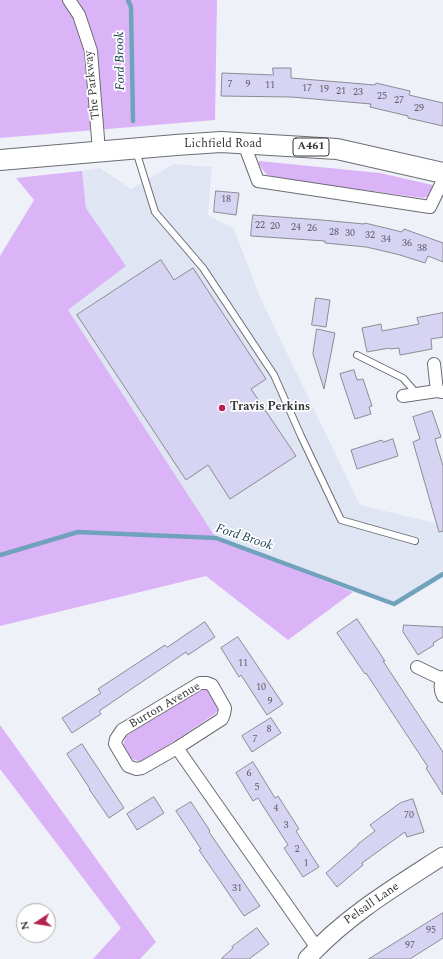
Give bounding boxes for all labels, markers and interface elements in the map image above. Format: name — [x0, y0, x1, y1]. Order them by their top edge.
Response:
water label: Ford Brook — [113, 31, 129, 91]
street label: The Parkway — [82, 50, 104, 120]
house number: 7 — [228, 79, 232, 91]
house number: 9 — [246, 79, 250, 91]
house number: 11 — [265, 80, 275, 92]
house number: 17 — [302, 83, 312, 95]
house number: 19 — [319, 84, 329, 96]
house number: 21 — [336, 86, 346, 98]
house number: 23 — [353, 87, 363, 99]
house number: 25 — [377, 91, 387, 103]
house number: 27 — [394, 95, 404, 107]
house number: 29 — [414, 103, 424, 115]
street label: Lichfield Road — [184, 138, 262, 152]
road number: A461 — [293, 138, 329, 156]
house number: 18 — [221, 194, 231, 206]
house number: 22 — [255, 220, 265, 232]
house number: 20 — [270, 221, 280, 233]
house number: 24 — [291, 222, 301, 234]
house number: 26 — [307, 223, 317, 235]
house number: 28 — [329, 227, 339, 239]
house number: 30 — [345, 228, 355, 240]
house number: 32 — [365, 230, 375, 242]
house number: 34 — [381, 234, 391, 246]
house number: 36 — [402, 238, 412, 250]
house number: 38 — [417, 243, 427, 255]
place label: Travis Perkins — [230, 401, 310, 415]
marker: Travis Perkins — [217, 403, 227, 413]
water label: Ford Brook — [213, 521, 275, 555]
house number: 11 — [238, 658, 248, 670]
street label: Burton Avenue — [127, 680, 203, 732]
house number: 10 — [256, 682, 266, 694]
house number: 9 — [268, 696, 272, 708]
house number: 8 — [267, 724, 271, 736]
house number: 7 — [253, 734, 257, 746]
house number: 6 — [247, 768, 251, 780]
house number: 5 — [255, 782, 259, 794]
house number: 4 — [274, 803, 278, 815]
house number: 70 — [404, 810, 414, 822]
house number: 3 — [284, 820, 288, 832]
house number: 2 — [295, 844, 299, 856]
house number: 1 — [304, 858, 308, 870]
street label: Pelsall Lane — [342, 880, 402, 928]
house number: 31 — [232, 883, 242, 895]
north arrow — [16, 903, 56, 943]
text: N — [16, 919, 34, 932]
house number: 95 — [426, 925, 436, 937]
house number: 97 — [405, 940, 415, 952]

